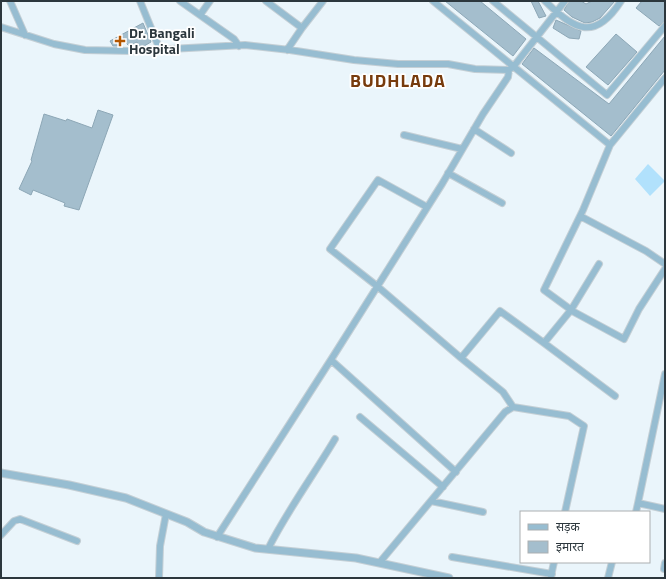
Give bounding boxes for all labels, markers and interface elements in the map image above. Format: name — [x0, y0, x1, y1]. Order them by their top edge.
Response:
place label: Dr. Bangali Hospital — [129, 22, 195, 59]
marker: Dr. Bangali Hospital — [114, 35, 126, 47]
district label: BUDHLADA — [350, 67, 446, 94]
legend — [520, 511, 650, 563]
text: सड़क — [556, 517, 581, 536]
text: इमारत — [556, 537, 585, 556]

